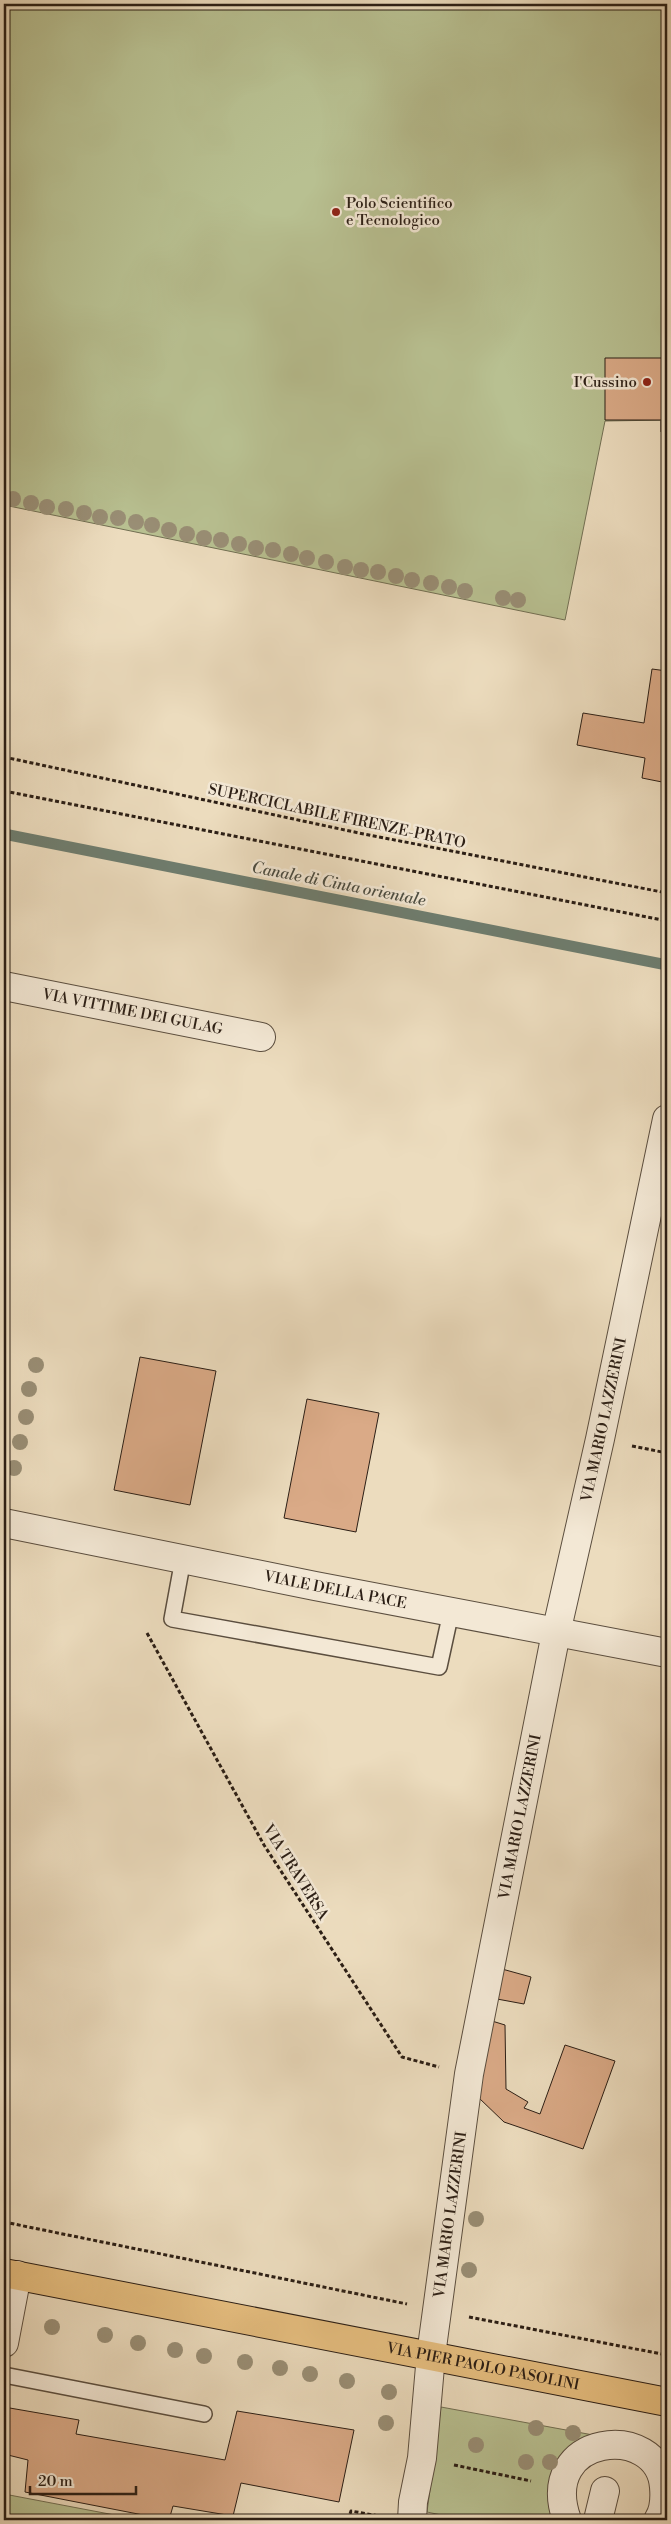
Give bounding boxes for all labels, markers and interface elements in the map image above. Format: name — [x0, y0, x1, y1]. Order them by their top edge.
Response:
place label: Polo Scientifico e Tecnologico — [346, 194, 453, 230]
marker: Polo Scientifico e Tecnologico — [330, 206, 342, 218]
place label: I'Cussino — [574, 373, 637, 392]
marker: I'Cussino — [641, 376, 653, 388]
street label: SUPERCICLABILE FIRENZE-PRATO — [206, 780, 468, 853]
water label: Canale di Cinta orientale — [250, 857, 428, 911]
street label: VIA VITTIME DEI GULAG — [39, 985, 224, 1039]
street label: VIA MARIO LAZZERINI — [577, 1335, 631, 1505]
street label: VIALE DELLA PACE — [261, 1567, 408, 1613]
street label: VIA MARIO LAZZERINI — [494, 1732, 546, 1902]
street label: VIA TRAVERSA — [258, 1820, 333, 1924]
street label: VIA MARIO LAZZERINI — [430, 2130, 471, 2300]
street label: VIA PIER PAOLO PASOLINI — [384, 2338, 581, 2395]
scale bar — [30, 2464, 136, 2496]
text: 20 m — [38, 2472, 73, 2491]

